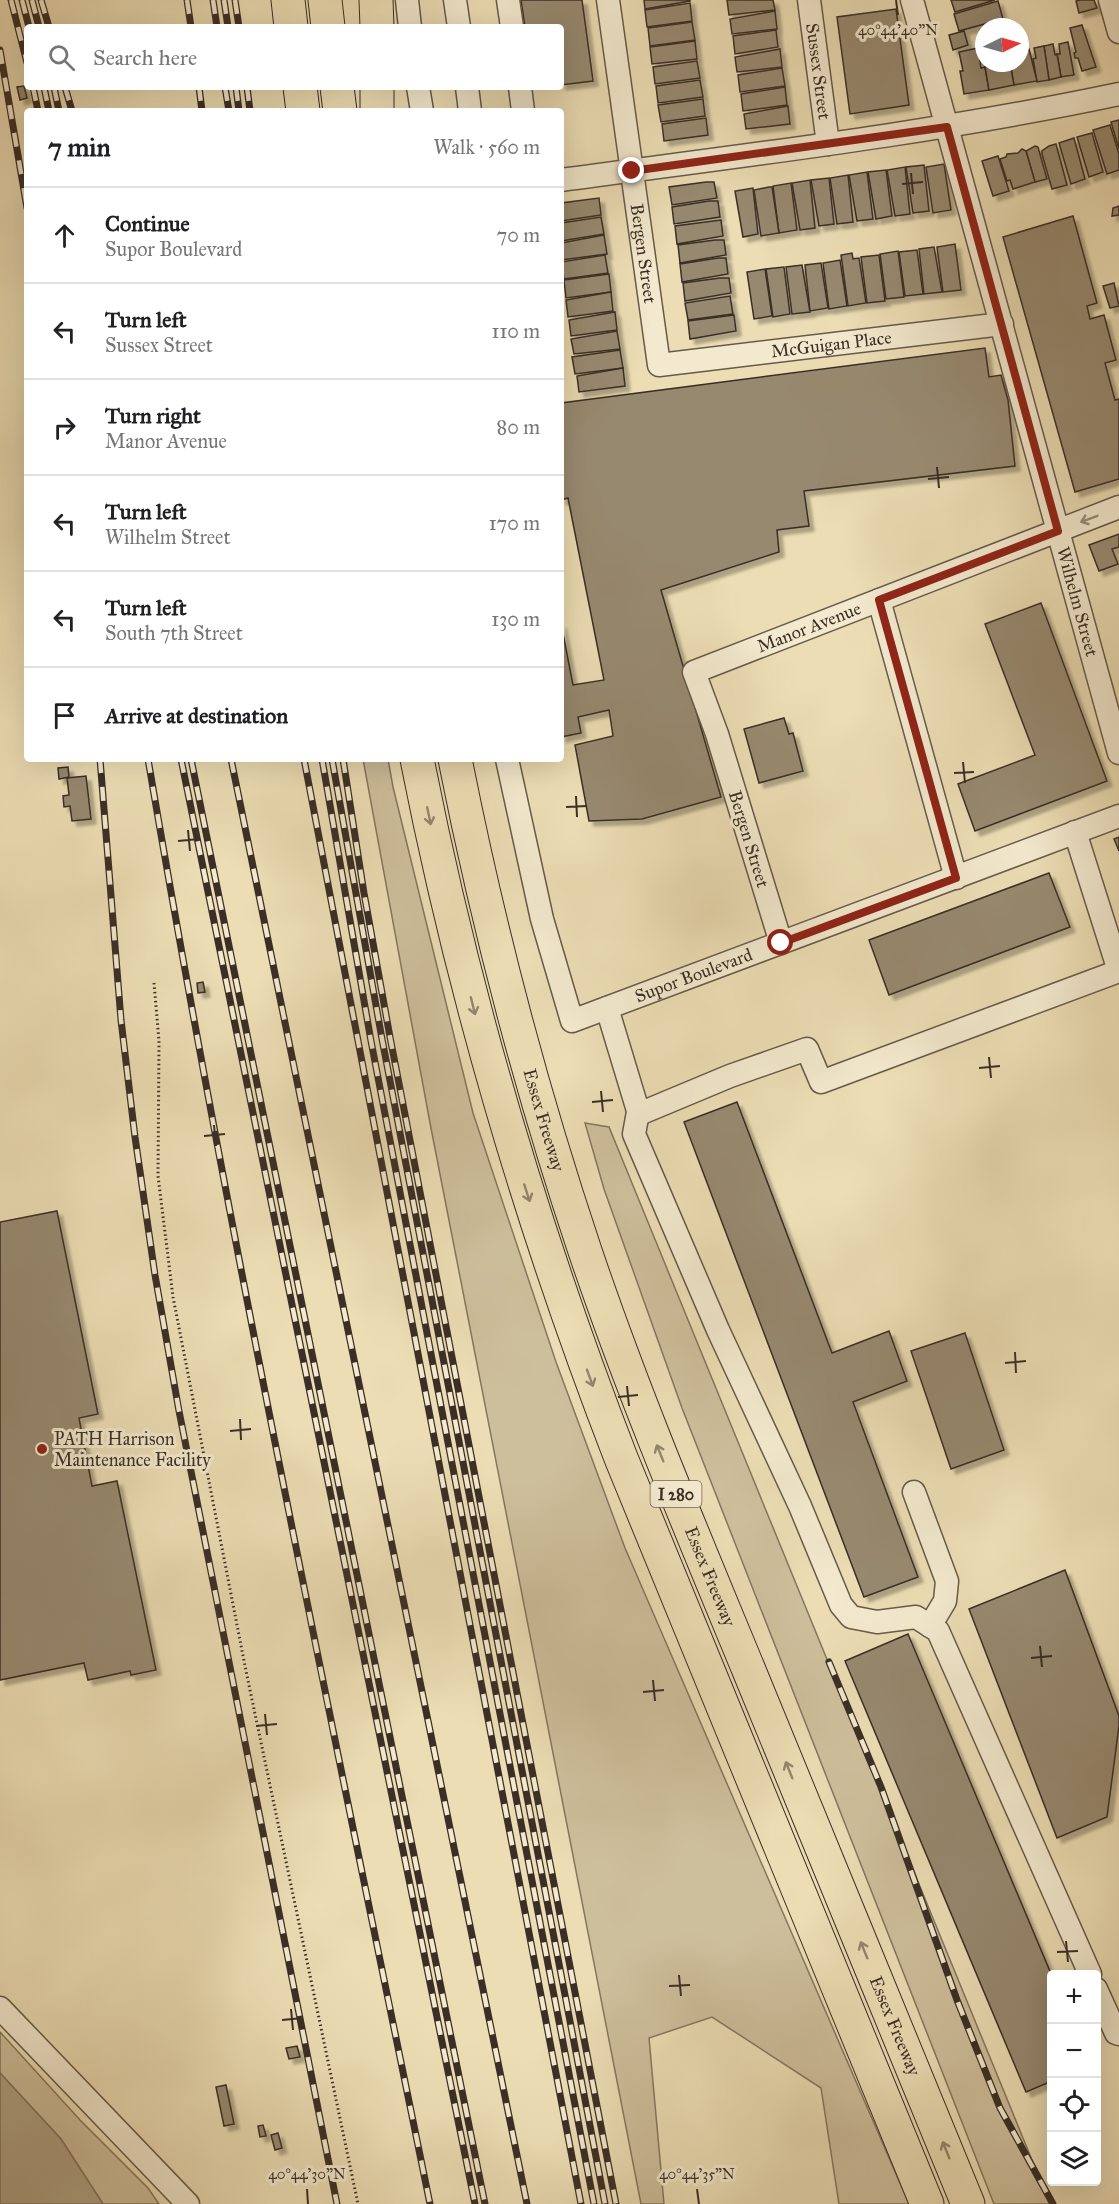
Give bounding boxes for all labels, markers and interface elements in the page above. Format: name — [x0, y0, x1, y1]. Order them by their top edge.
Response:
north arrow — [975, 18, 1029, 72]
text: 40°44'40"N — [858, 21, 938, 39]
street label: Sussex Street — [801, 22, 836, 122]
search box — [24, 24, 564, 90]
icon: search — [45, 41, 78, 74]
text: Search here — [93, 44, 197, 71]
text: 7 min — [48, 131, 111, 163]
text: Walk · 560 m — [434, 135, 540, 159]
route end — [618, 157, 644, 183]
street label: Bergen Street — [626, 202, 661, 305]
text: Continue — [105, 210, 190, 237]
icon: ahead — [48, 219, 81, 252]
text: 70 m — [497, 223, 540, 247]
text: Supor Boulevard — [105, 237, 242, 261]
text: Turn left — [105, 306, 187, 333]
icon: left — [48, 315, 81, 348]
text: 110 m — [492, 319, 540, 343]
street label: McGuigan Place — [770, 326, 893, 363]
text: Sussex Street — [105, 333, 213, 357]
text: Turn right — [105, 402, 201, 429]
icon: right — [48, 411, 81, 444]
text: 80 m — [497, 415, 540, 439]
text: Manor Avenue — [105, 429, 227, 453]
text: Turn left — [105, 498, 187, 525]
icon: left — [48, 507, 81, 540]
text: 170 m — [489, 511, 540, 535]
one-way arrow — [1080, 514, 1098, 525]
text: Wilhelm Street — [105, 525, 231, 549]
street label: Wilhelm Street — [1052, 544, 1103, 660]
text: Turn left — [105, 594, 187, 621]
street label: Manor Avenue — [754, 597, 864, 658]
icon: left — [48, 603, 81, 636]
text: 130 m — [491, 607, 540, 631]
text: South 7th Street — [105, 621, 243, 645]
icon: arrive — [48, 699, 81, 732]
text: Arrive at destination — [105, 702, 288, 729]
street label: Bergen Street — [723, 788, 774, 891]
one-way arrow — [424, 806, 435, 826]
route start — [767, 929, 793, 955]
street label: Supor Boulevard — [632, 943, 755, 1007]
one-way arrow — [468, 996, 480, 1015]
street label: Essex Freeway — [518, 1066, 570, 1175]
one-way arrow — [522, 1183, 533, 1202]
one-way arrow — [586, 1368, 597, 1387]
place label: PATH Harrison Maintenance Facility — [54, 1428, 211, 1471]
marker: PATH Harrison Maintenance Facility — [35, 1442, 49, 1456]
one-way arrow — [654, 1445, 665, 1463]
road number: I 280 — [650, 1481, 702, 1507]
street label: Essex Freeway — [680, 1523, 741, 1630]
one-way arrow — [783, 1761, 794, 1779]
one-way arrow — [858, 1941, 869, 1960]
map controls — [1047, 1970, 1101, 2186]
button: + — [1047, 1970, 1101, 2024]
street label: Essex Freeway — [865, 1973, 926, 2080]
button: − — [1047, 2024, 1101, 2078]
button: locate — [1047, 2078, 1101, 2132]
button: layers — [1047, 2132, 1101, 2186]
one-way arrow — [940, 2141, 951, 2160]
text: 40°44'30"N — [268, 2165, 346, 2183]
text: 40°44'35"N — [659, 2165, 735, 2183]

